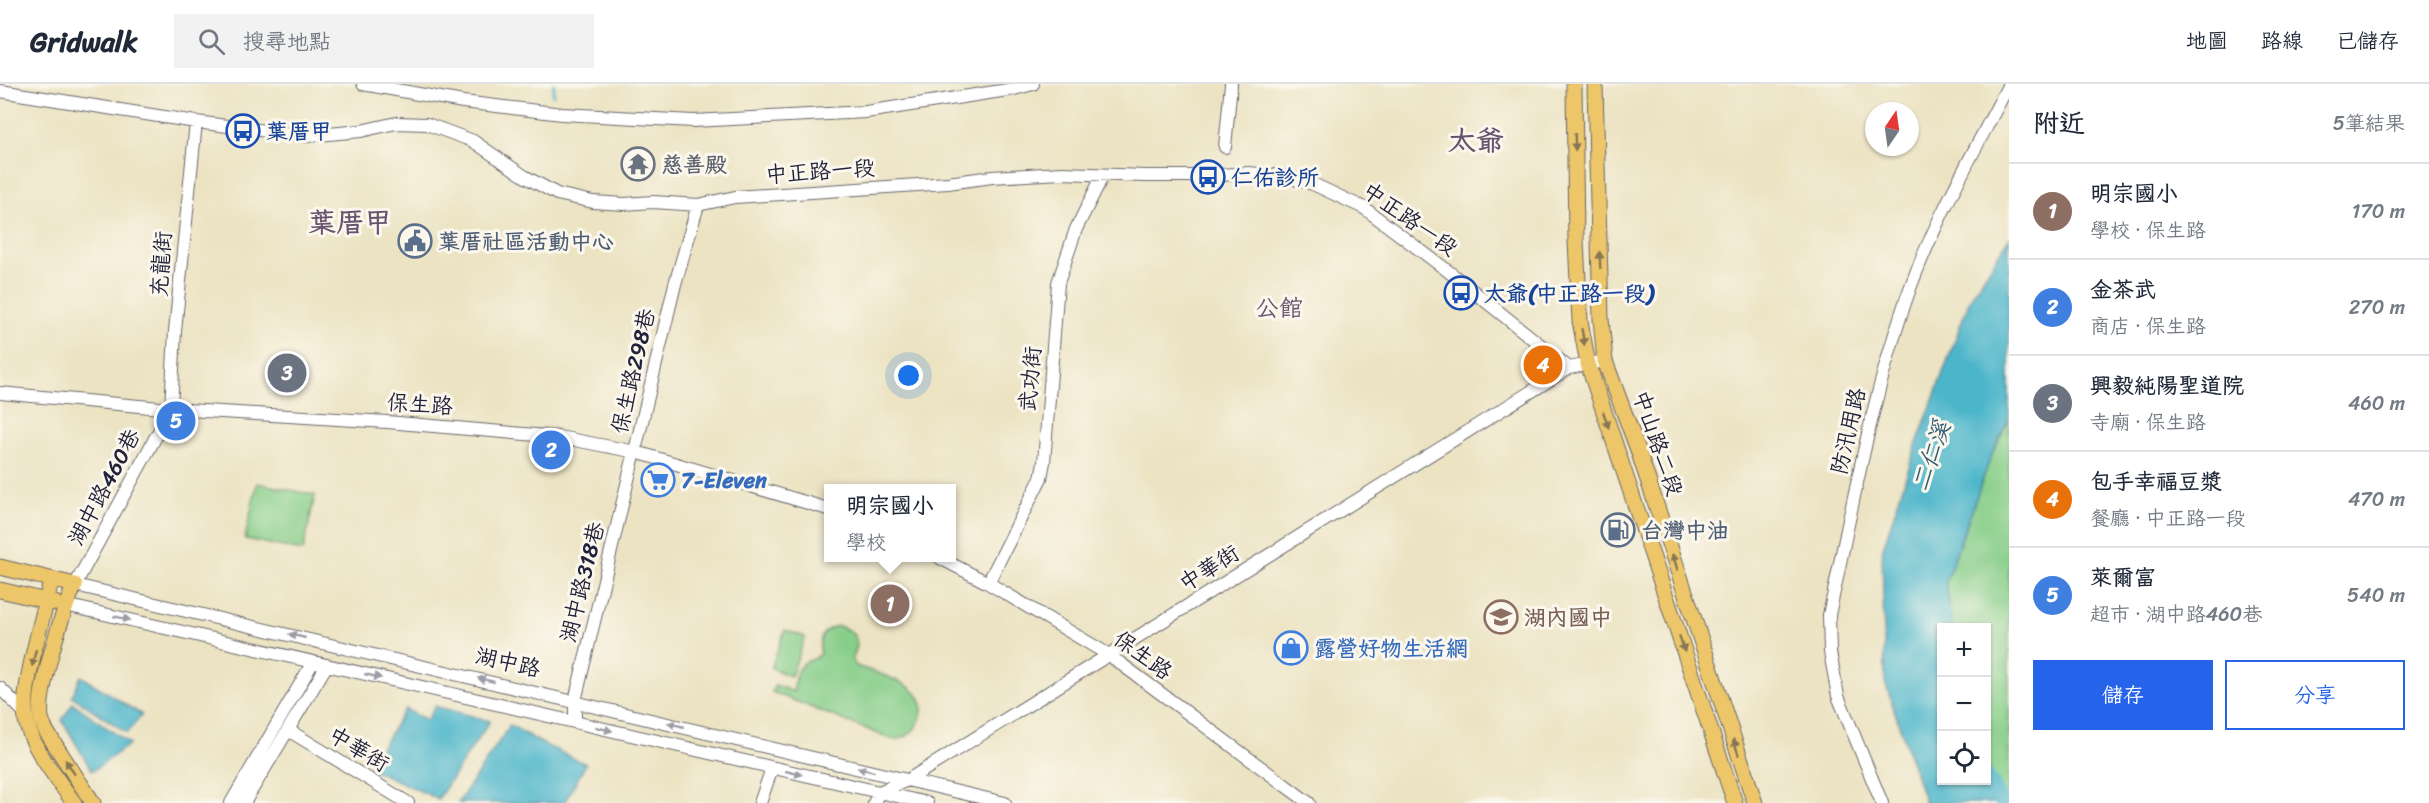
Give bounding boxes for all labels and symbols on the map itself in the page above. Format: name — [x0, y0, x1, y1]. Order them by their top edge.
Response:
north arrow — [1865, 102, 1919, 156]
place label: 葉厝甲 — [266, 112, 332, 151]
bus stop icon: 葉厝甲 — [225, 113, 261, 149]
district label: 太爺 — [1448, 116, 1504, 165]
one-way arrow — [1570, 133, 1580, 152]
place label: 慈善殿 — [661, 145, 727, 184]
temple icon: 慈善殿 — [620, 146, 656, 182]
street label: 中正路一段 — [764, 148, 876, 194]
place label: 仁佑診所 — [1231, 158, 1319, 197]
bus stop icon: 仁佑診所 — [1190, 159, 1226, 195]
street label: 中正路一段 — [1354, 171, 1466, 267]
district label: 葉厝甲 — [308, 198, 392, 247]
place label: 葉厝社區活動中心 — [438, 222, 614, 261]
public building icon: 葉厝社區活動中心 — [397, 223, 433, 259]
street label: 充龍街 — [139, 230, 183, 298]
one-way arrow — [1595, 251, 1604, 270]
place label: 太爺(中正路一段) — [1484, 274, 1656, 313]
bus stop icon: 太爺(中正路一段) — [1443, 275, 1479, 311]
district label: 公館 — [1255, 287, 1303, 329]
street label: 保生路298巷 — [600, 305, 666, 437]
one-way arrow — [1579, 328, 1588, 347]
pin: 4 — [1524, 342, 1562, 388]
street label: 武功街 — [1008, 344, 1052, 414]
pin: 3 — [268, 350, 306, 396]
your location — [894, 361, 923, 390]
street label: 保生路 — [386, 382, 454, 426]
street label: 防汛用路 — [1819, 384, 1877, 478]
street label: 中山路二段 — [1622, 385, 1694, 501]
pin: 5 — [156, 398, 195, 444]
one-way arrow — [1602, 411, 1612, 429]
water label: 二仁溪 — [1899, 413, 1963, 497]
street label: 湖中路460巷 — [57, 421, 151, 553]
pin: 2 — [532, 428, 570, 472]
place label: 7-Eleven — [681, 461, 767, 500]
supermarket icon: 7-Eleven — [640, 462, 676, 498]
place label: 台灣中油 — [1641, 511, 1729, 550]
fuel station icon: 台灣中油 — [1600, 512, 1636, 548]
street label: 湖中路318巷 — [548, 518, 616, 646]
street label: 中華街 — [1171, 534, 1247, 602]
one-way arrow — [1670, 553, 1680, 571]
pin: 1 — [870, 582, 910, 626]
place label: 湖內國中 — [1524, 598, 1612, 637]
school or university icon: 湖內國中 — [1483, 599, 1519, 635]
one-way arrow — [113, 613, 131, 623]
street label: 保生路 — [1105, 620, 1181, 690]
place label: 露營好物生活網 — [1314, 629, 1468, 668]
one-way arrow — [287, 630, 306, 640]
shop icon: 露營好物生活網 — [1273, 630, 1309, 666]
one-way arrow — [1678, 635, 1687, 653]
street label: 湖中路 — [471, 636, 545, 688]
one-way arrow — [29, 649, 39, 667]
one-way arrow — [364, 671, 383, 681]
one-way arrow — [477, 675, 496, 685]
street label: 中華街 — [321, 715, 397, 783]
one-way arrow — [667, 720, 686, 729]
one-way arrow — [595, 725, 614, 734]
one-way arrow — [1731, 738, 1741, 756]
one-way arrow — [64, 759, 75, 775]
one-way arrow — [857, 764, 875, 774]
one-way arrow — [785, 768, 804, 778]

